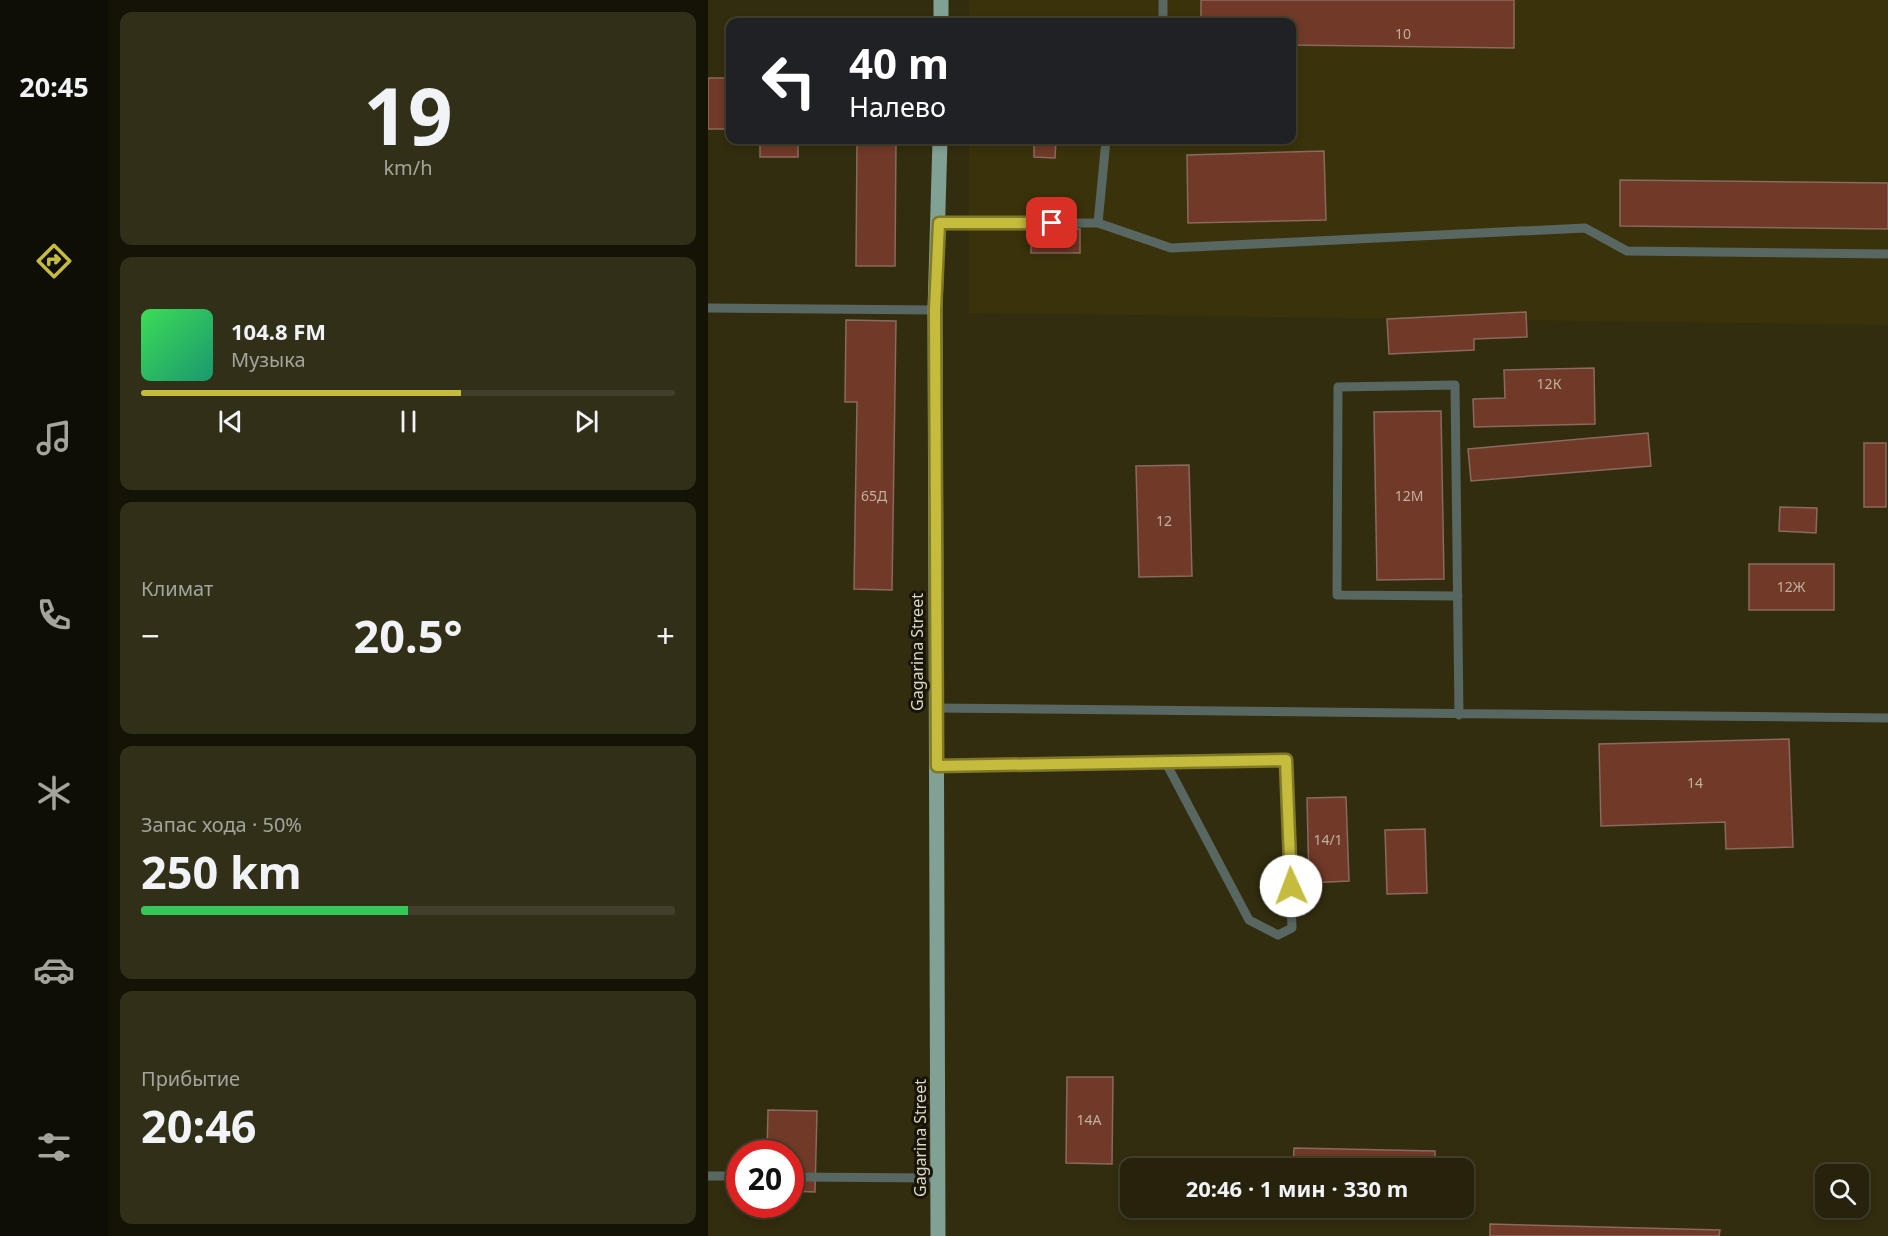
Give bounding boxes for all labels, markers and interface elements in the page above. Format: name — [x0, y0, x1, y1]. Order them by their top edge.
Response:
house number: 10 — [1395, 24, 1411, 43]
text: 40 m — [849, 34, 949, 91]
icon: left — [750, 42, 828, 120]
text: 19 — [363, 62, 453, 168]
text: 20:45 — [19, 68, 89, 105]
text: Налево — [849, 88, 946, 125]
text: km/h — [383, 154, 433, 181]
pin — [1026, 197, 1077, 248]
icon: arrive — [1035, 206, 1068, 239]
icon: directions — [33, 240, 75, 282]
text: 104.8 FM — [231, 316, 326, 346]
text: Музыка — [231, 346, 306, 373]
house number: 12К — [1537, 374, 1562, 393]
icon: previous — [214, 405, 247, 438]
icon: pause — [392, 405, 425, 438]
icon: next — [570, 405, 603, 438]
icon: music — [33, 417, 75, 459]
house number: 65Д — [861, 486, 888, 505]
house number: 12М — [1395, 486, 1423, 505]
house number: 12 — [1156, 511, 1172, 530]
text: Климат — [141, 575, 213, 602]
house number: 12Ж — [1777, 577, 1806, 596]
street label: Gagarina Street — [906, 593, 928, 711]
icon: phone — [33, 594, 75, 636]
text: 20.5° — [354, 605, 462, 666]
text: − — [141, 613, 160, 658]
text: + — [656, 613, 675, 658]
icon: climate — [33, 772, 75, 814]
house number: 14 — [1687, 773, 1703, 792]
text: Запас хода · 50% — [141, 811, 302, 838]
house number: 14/1 — [1313, 830, 1343, 849]
text: 250 km — [141, 841, 302, 902]
position arrow — [1259, 854, 1323, 918]
icon: car — [33, 949, 75, 991]
text: Прибытие — [141, 1065, 240, 1092]
street label: Gagarina Street — [909, 1079, 931, 1197]
text: 20:46 — [141, 1095, 257, 1156]
house number: 14А — [1077, 1110, 1102, 1129]
icon: filters — [33, 1126, 75, 1168]
speed limit sign: 20 — [726, 1140, 804, 1218]
map controls — [1815, 1164, 1869, 1218]
button: search — [1815, 1164, 1869, 1218]
text: 20:46 · 1 мин · 330 m — [1186, 1173, 1408, 1203]

